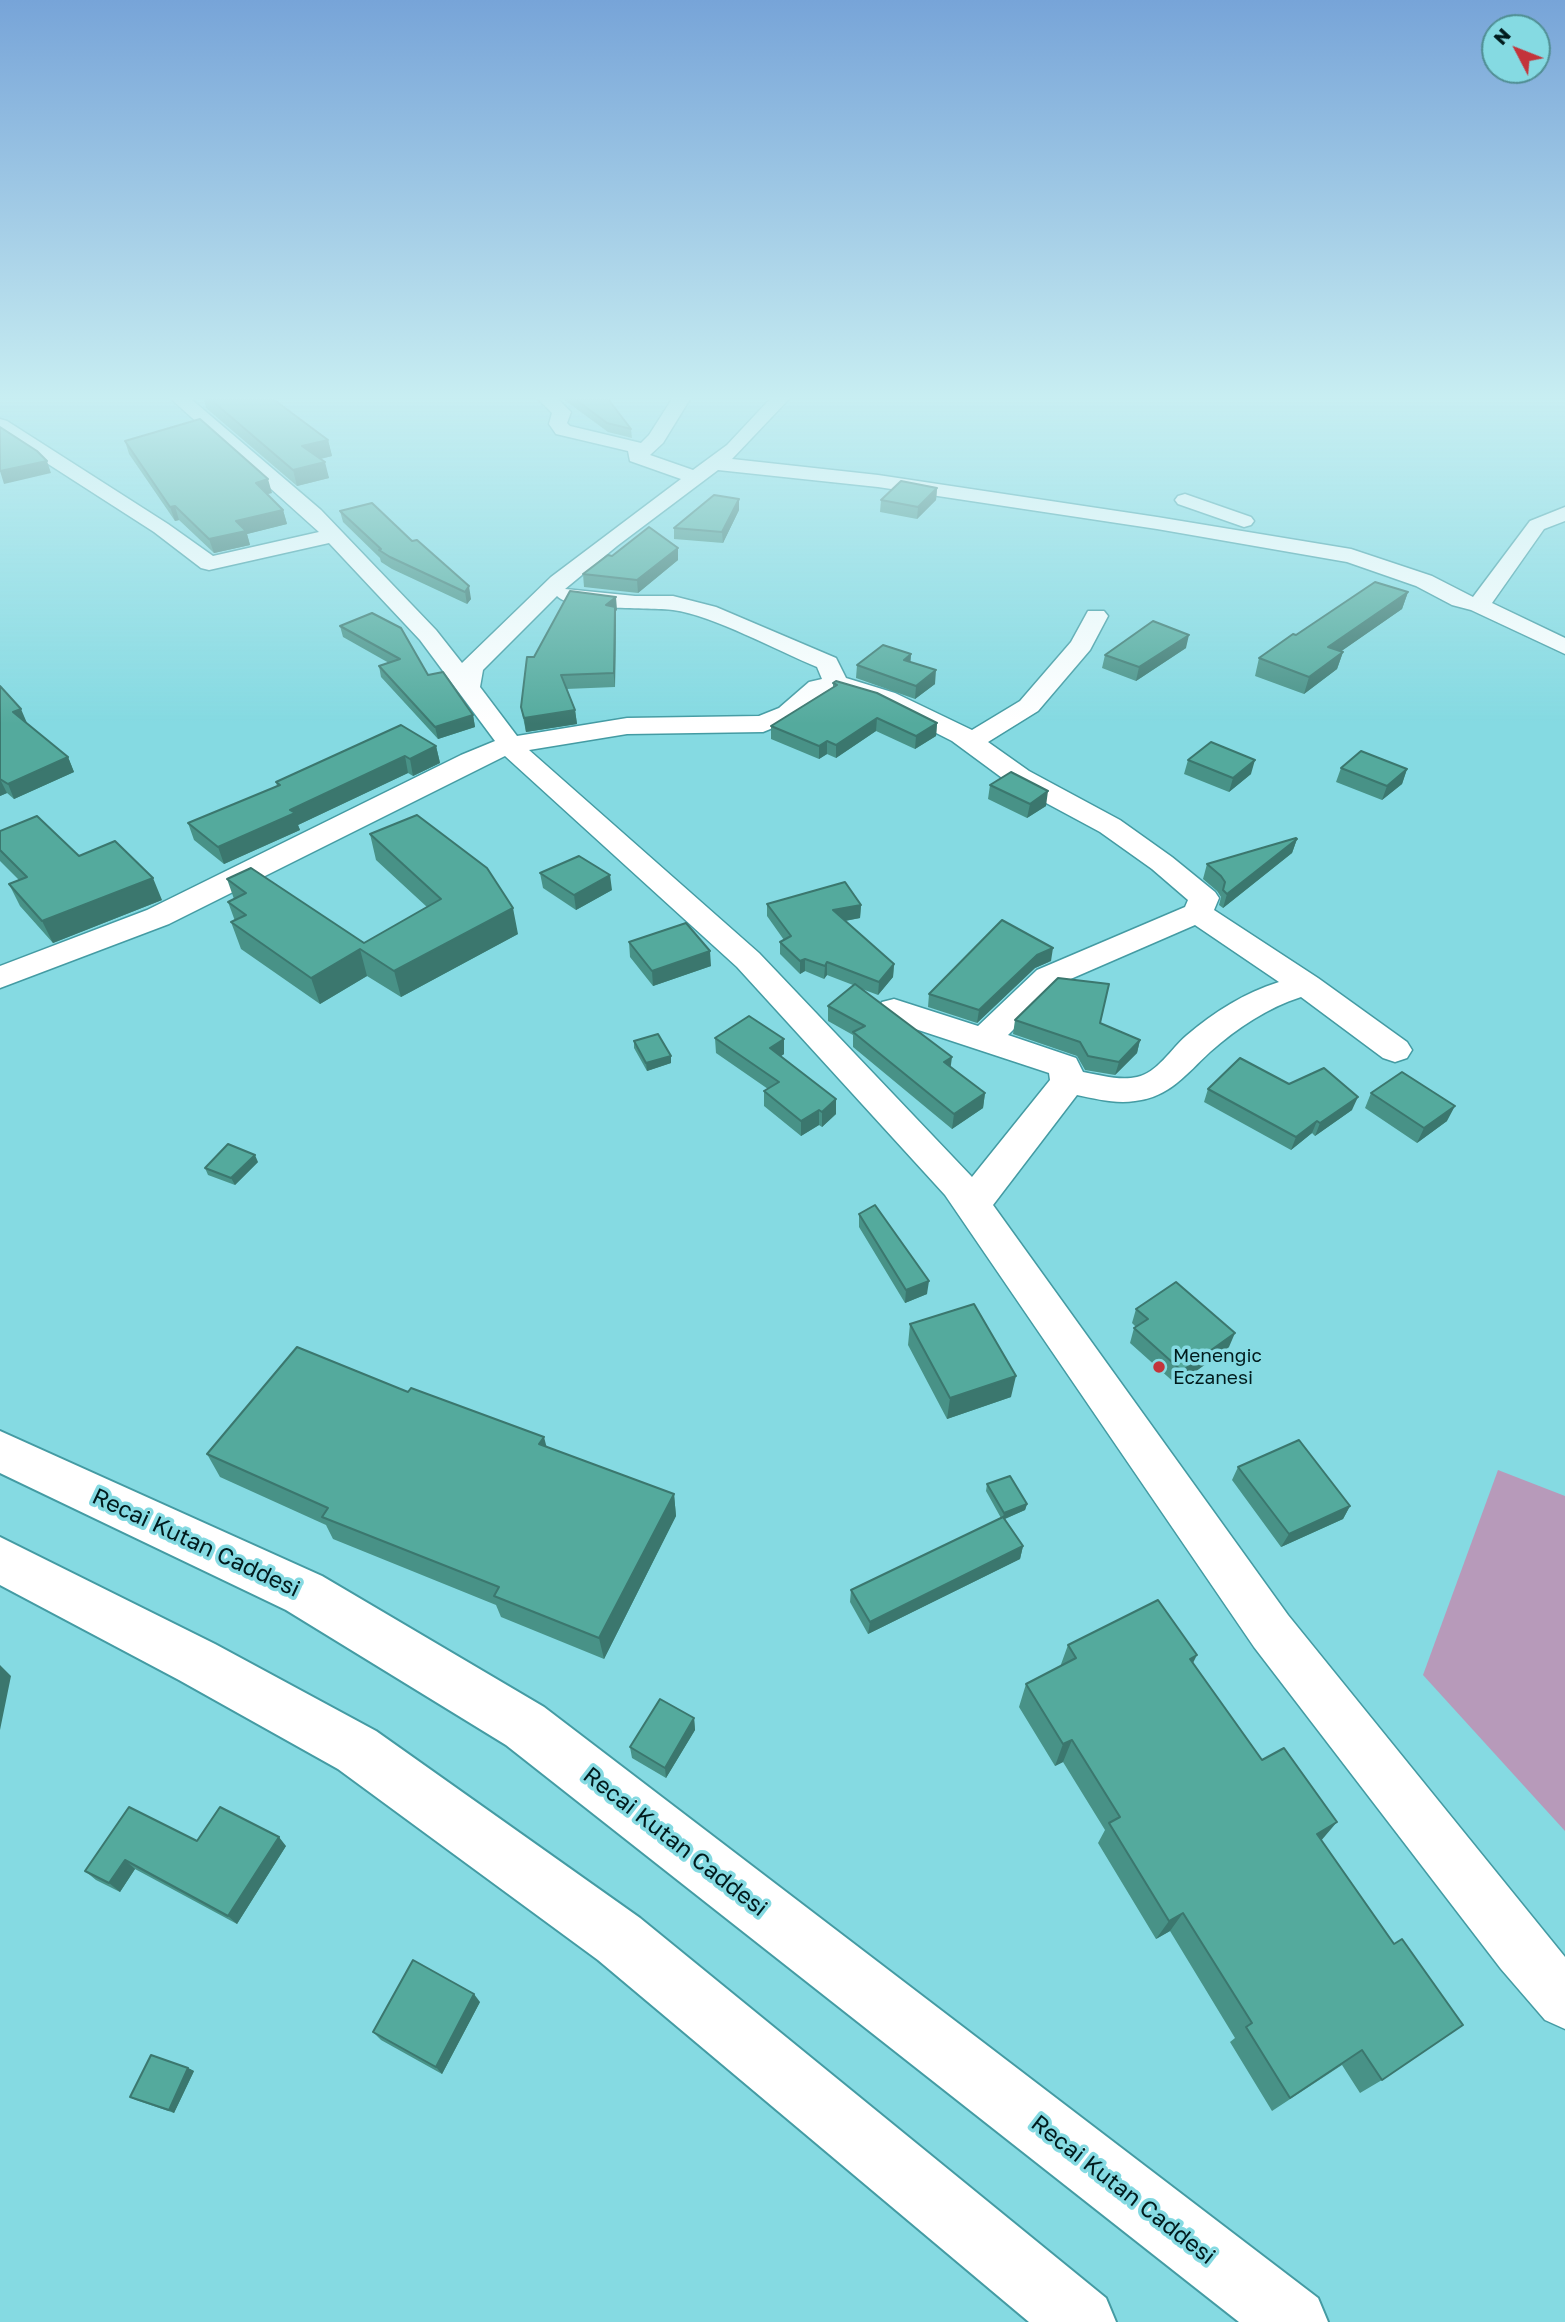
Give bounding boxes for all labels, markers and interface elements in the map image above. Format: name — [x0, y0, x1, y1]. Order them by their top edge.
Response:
north arrow — [1481, 14, 1551, 84]
text: N — [1488, 23, 1515, 49]
place label: Menengic Eczanesi — [1173, 1345, 1262, 1389]
marker: Menengic Eczanesi — [1151, 1359, 1167, 1375]
street label: Recai Kutan Caddesi — [88, 1483, 304, 1603]
street label: Recai Kutan Caddesi — [577, 1761, 773, 1923]
street label: Recai Kutan Caddesi — [1025, 2109, 1221, 2271]

